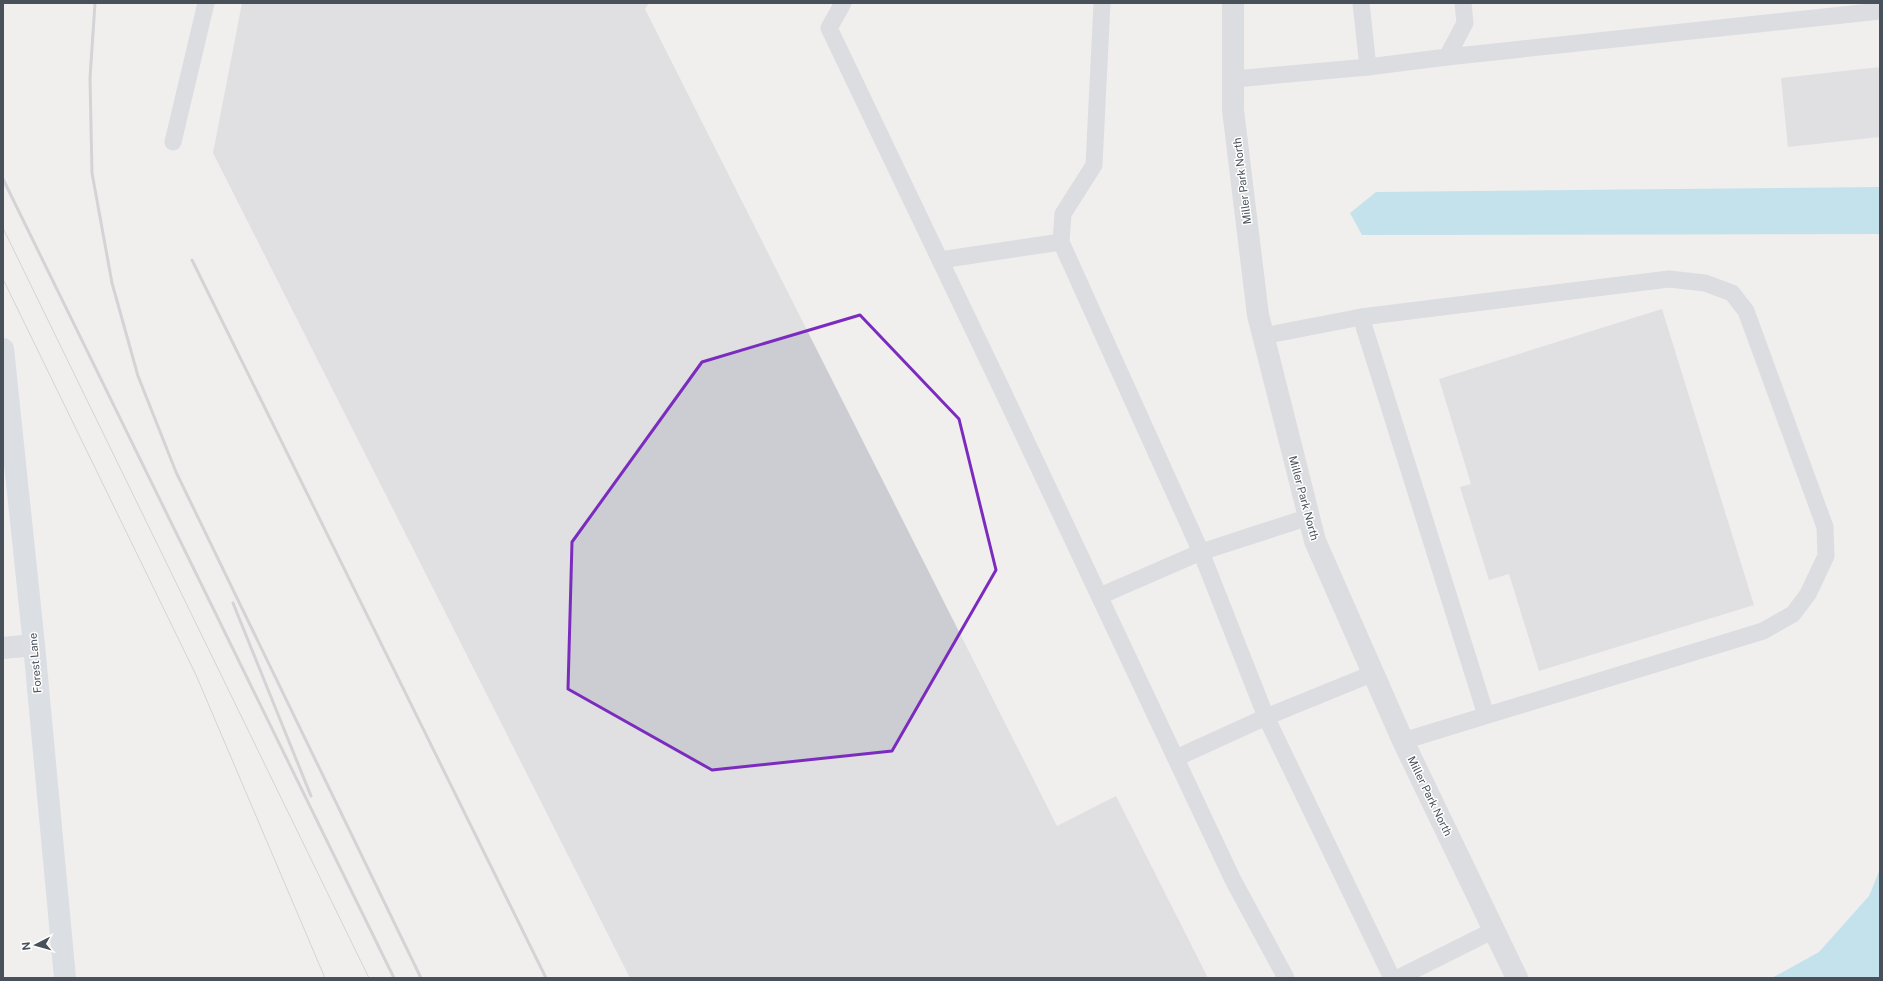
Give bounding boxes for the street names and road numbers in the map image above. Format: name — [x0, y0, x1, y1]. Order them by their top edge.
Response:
street label: Miller Park North — [1231, 137, 1253, 225]
street label: Miller Park North — [1287, 454, 1321, 542]
street label: Forest Lane — [26, 632, 44, 694]
street label: Miller Park North — [1405, 754, 1455, 838]

